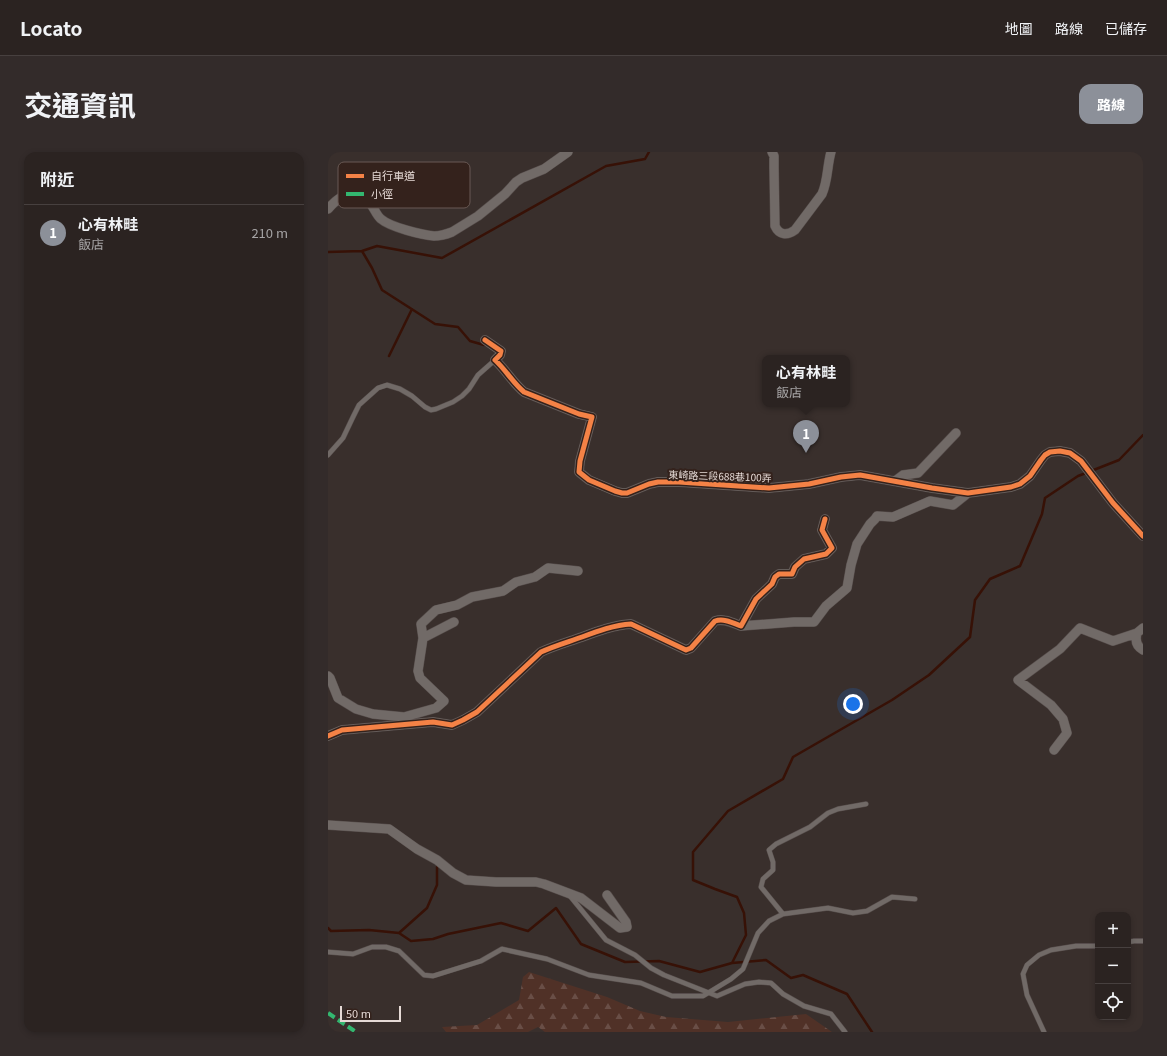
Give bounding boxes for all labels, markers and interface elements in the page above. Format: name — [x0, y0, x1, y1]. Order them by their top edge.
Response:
text: Locato — [20, 14, 82, 41]
text: 地圖 — [1005, 18, 1033, 38]
text: 路線 — [1055, 18, 1083, 38]
text: 已儲存 — [1105, 18, 1147, 38]
text: 交通資訊 — [24, 84, 136, 124]
button: 路線 — [1079, 84, 1143, 124]
legend — [338, 162, 470, 208]
text: 附近 — [40, 166, 74, 191]
text: 自行車道 — [371, 167, 415, 183]
text: 小徑 — [371, 185, 393, 201]
text: 心有林畦 — [78, 213, 138, 234]
text: 1 — [49, 223, 57, 242]
text: 210 m — [251, 223, 288, 242]
text: 飯店 — [78, 234, 104, 253]
popup — [762, 355, 850, 407]
text: 心有林畦 — [776, 361, 836, 382]
text: 飯店 — [776, 382, 802, 401]
pin: 1 — [793, 420, 819, 453]
street label: 東崎路三段688巷100弄 — [668, 466, 772, 485]
your location — [843, 694, 863, 714]
map controls — [1095, 912, 1131, 1020]
button: + — [1095, 912, 1131, 948]
button: − — [1095, 948, 1131, 984]
button: locate — [1095, 984, 1131, 1020]
scale bar — [340, 1004, 401, 1023]
text: 50 m — [346, 1005, 371, 1021]

